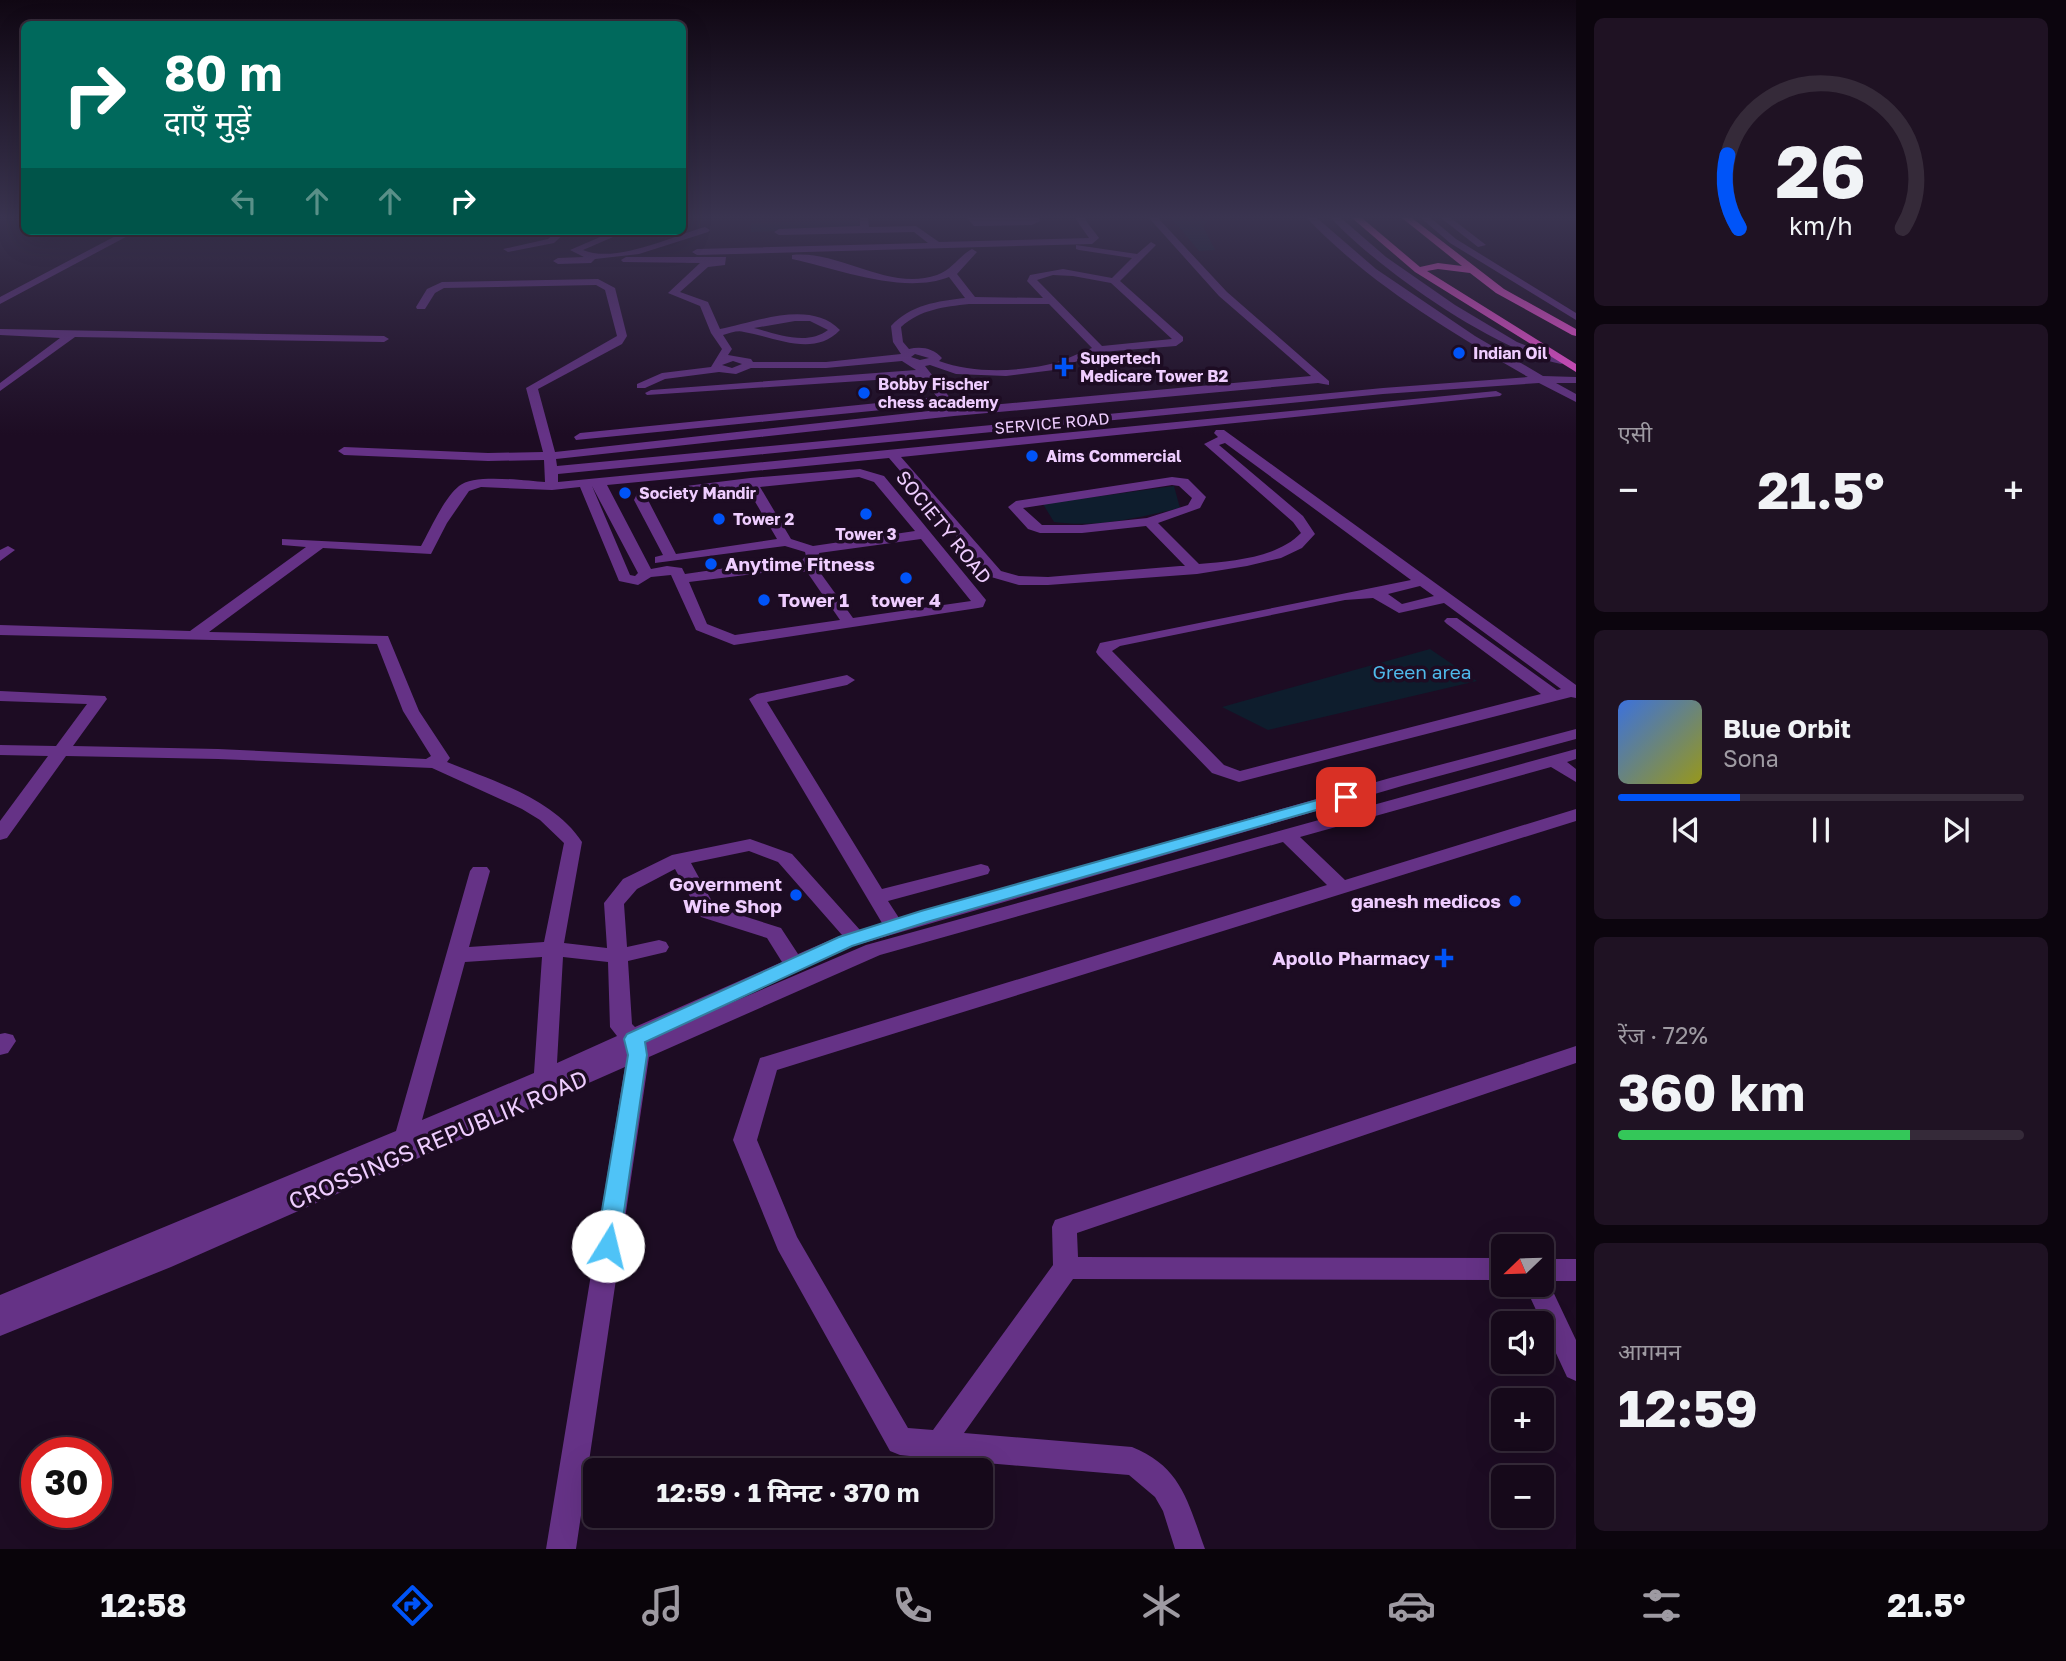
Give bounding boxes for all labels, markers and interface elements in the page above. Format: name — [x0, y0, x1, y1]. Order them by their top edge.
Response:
text: 80 m — [164, 43, 282, 102]
icon: right — [49, 49, 140, 140]
text: दाएँ मुड़ें — [164, 103, 251, 141]
text: 26 — [1776, 127, 1866, 214]
icon: left — [225, 182, 263, 220]
icon: ahead — [298, 182, 336, 220]
icon: ahead — [371, 182, 409, 220]
icon: right — [444, 182, 482, 220]
text: km/h — [1789, 210, 1853, 241]
place label: Indian Oil — [1473, 343, 1548, 363]
marker: Indian Oil — [1451, 345, 1467, 361]
place label: Supertech Medicare Tower B2 — [1080, 348, 1229, 386]
marker: Supertech Medicare Tower B2 — [1054, 357, 1074, 377]
place label: Bobby Fischer chess academy — [878, 374, 999, 412]
marker: Bobby Fischer chess academy — [856, 385, 872, 401]
street label: SERVICE ROAD — [994, 408, 1110, 438]
text: एसी — [1618, 419, 1652, 447]
place label: Aims Commercial — [1046, 446, 1182, 466]
marker: Aims Commercial — [1024, 448, 1040, 464]
text: 21.5° — [1757, 458, 1885, 520]
street label: SOCIETY ROAD — [892, 466, 997, 588]
text: − — [1618, 467, 1639, 512]
text: + — [2003, 467, 2024, 512]
place label: Society Mandir — [639, 483, 756, 503]
marker: Society Mandir — [617, 485, 633, 501]
marker: Tower 3 — [858, 506, 874, 522]
place label: Tower 2 — [733, 509, 795, 529]
marker: Tower 2 — [711, 511, 727, 527]
place label: Tower 3 — [835, 524, 897, 544]
place label: Anytime Fitness — [725, 552, 875, 575]
marker: Anytime Fitness — [703, 556, 719, 572]
marker: tower 4 — [898, 570, 914, 586]
place label: Tower 1 — [778, 588, 849, 611]
place label: tower 4 — [871, 588, 941, 611]
marker: Tower 1 — [756, 592, 772, 608]
park label: Green area — [1373, 660, 1471, 683]
text: Blue Orbit — [1723, 713, 1851, 744]
text: Sona — [1723, 744, 1779, 772]
pin — [1316, 767, 1376, 827]
icon: arrive — [1327, 778, 1365, 816]
icon: previous — [1667, 811, 1705, 849]
icon: pause — [1802, 811, 1840, 849]
icon: next — [1937, 811, 1975, 849]
place label: Government Wine Shop — [669, 872, 782, 917]
marker: Government Wine Shop — [788, 887, 804, 903]
place label: ganesh medicos — [1351, 889, 1501, 912]
marker: ganesh medicos — [1507, 893, 1523, 909]
place label: Apollo Pharmacy — [1272, 946, 1431, 969]
marker: Apollo Pharmacy — [1436, 950, 1452, 966]
text: रेंज · 72% — [1618, 1021, 1708, 1049]
text: 360 km — [1618, 1060, 1805, 1122]
street label: CROSSINGS REPUBLIK ROAD — [284, 1063, 591, 1215]
position arrow — [571, 1209, 645, 1283]
north arrow — [1491, 1234, 1554, 1297]
map controls — [1491, 1234, 1554, 1528]
button: sound — [1491, 1311, 1554, 1374]
text: आगमन — [1618, 1337, 1681, 1365]
text: 12:59 — [1618, 1376, 1758, 1438]
button: + — [1491, 1388, 1554, 1451]
speed limit sign: 30 — [21, 1437, 112, 1528]
button: − — [1491, 1465, 1554, 1528]
text: 12:59 · 1 मिनट · 370 m — [656, 1477, 920, 1508]
icon: directions — [388, 1581, 437, 1630]
icon: music — [638, 1581, 687, 1630]
icon: phone — [888, 1581, 937, 1630]
icon: climate — [1137, 1581, 1186, 1630]
icon: car — [1387, 1581, 1436, 1630]
icon: filters — [1637, 1581, 1686, 1630]
text: 12:58 — [100, 1586, 187, 1624]
text: 21.5° — [1887, 1586, 1966, 1624]

